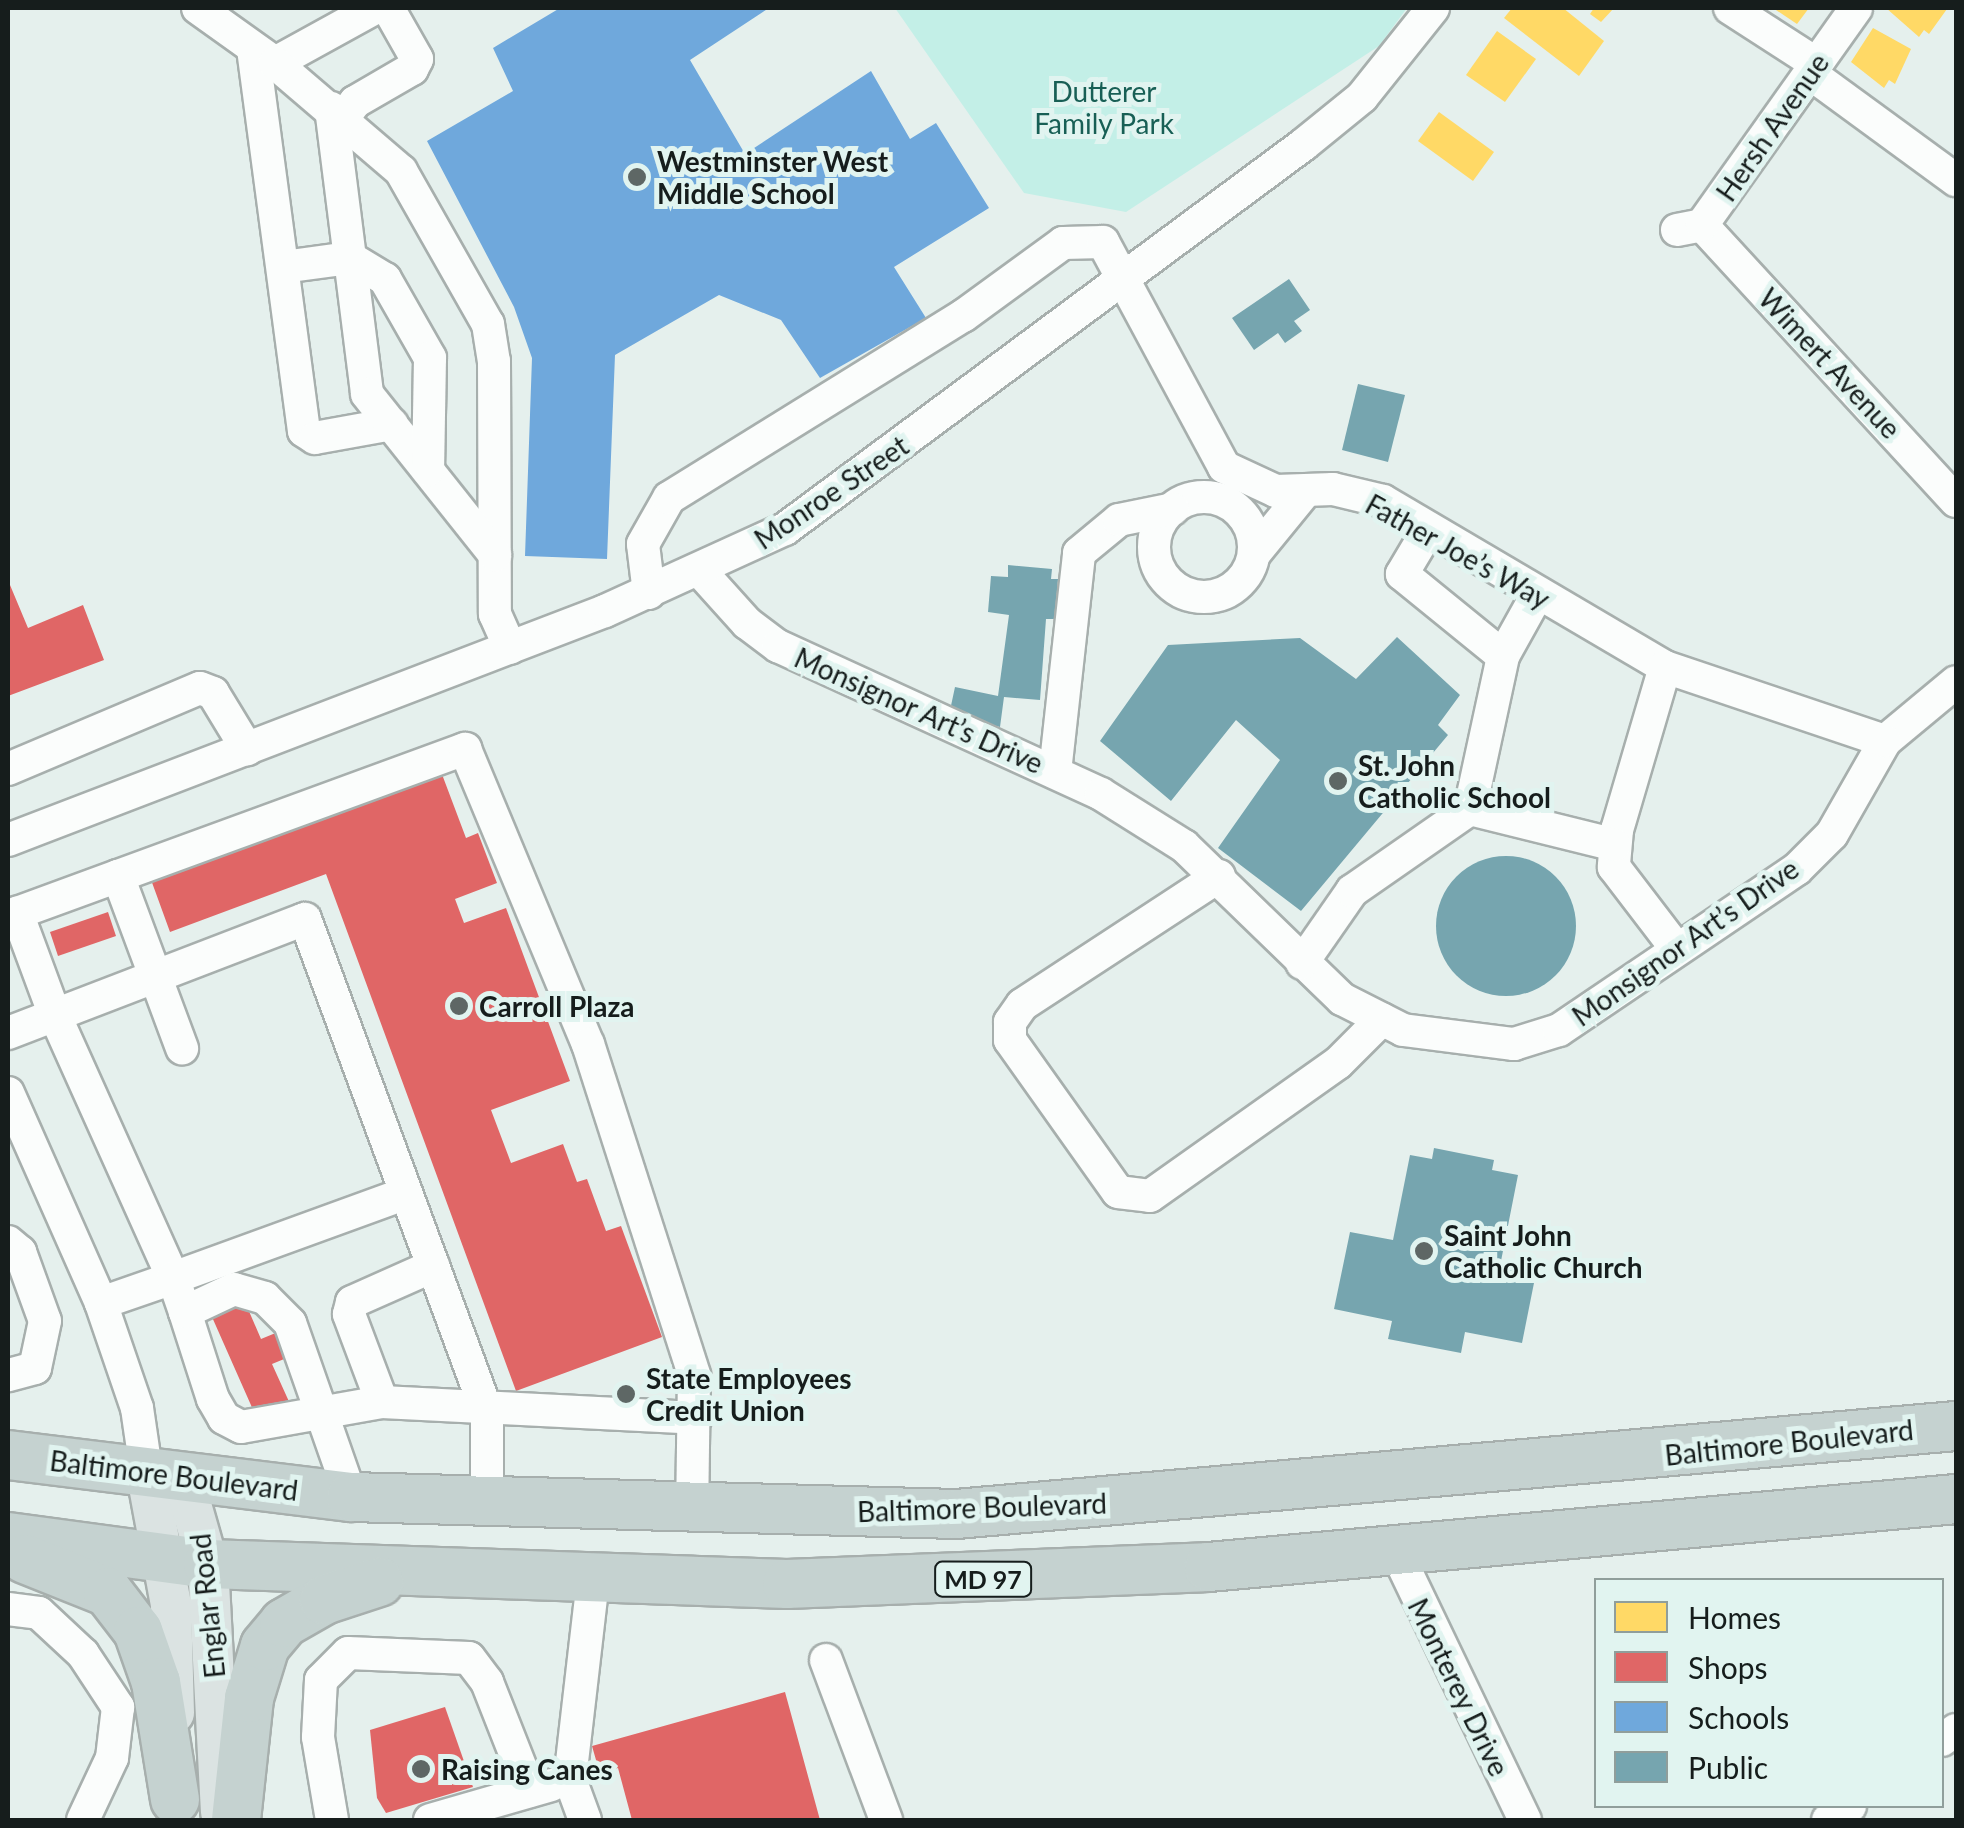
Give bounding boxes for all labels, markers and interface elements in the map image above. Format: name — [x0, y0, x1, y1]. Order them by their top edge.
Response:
street label: Hersh Avenue — [1708, 46, 1836, 208]
park label: Dutterer Family Park — [1034, 74, 1174, 140]
place label: Westminster West Middle School — [657, 144, 889, 210]
marker: Westminster West Middle School — [626, 166, 648, 188]
street label: Wimert Avenue — [1752, 281, 1908, 445]
street label: Monroe Street — [748, 428, 914, 556]
street label: Father Joe’s Way — [1359, 486, 1557, 616]
street label: Monsignor Art’s Drive — [789, 640, 1049, 780]
place label: St. John Catholic School — [1358, 748, 1551, 814]
marker: St. John Catholic School — [1327, 770, 1349, 792]
street label: Monsignor Art’s Drive — [1565, 851, 1805, 1033]
place label: Carroll Plaza — [479, 989, 635, 1023]
marker: Carroll Plaza — [448, 995, 470, 1017]
place label: Saint John Catholic Church — [1444, 1218, 1643, 1284]
marker: Saint John Catholic Church — [1413, 1240, 1435, 1262]
place label: State Employees Credit Union — [646, 1361, 851, 1427]
marker: State Employees Credit Union — [615, 1383, 637, 1405]
street label: Baltimore Boulevard — [1663, 1412, 1915, 1472]
street label: Baltimore Boulevard — [48, 1443, 300, 1507]
street label: Baltimore Boulevard — [857, 1486, 1107, 1528]
street label: Englar Road — [183, 1532, 231, 1680]
road number: MD 97 — [933, 1559, 1033, 1599]
legend — [1594, 1578, 1944, 1808]
street label: Monterey Drive — [1401, 1592, 1517, 1782]
text: Homes — [1688, 1599, 1781, 1635]
text: Shops — [1688, 1649, 1768, 1685]
text: Schools — [1688, 1699, 1789, 1735]
text: Public — [1688, 1749, 1768, 1785]
place label: Raising Canes — [441, 1752, 613, 1786]
marker: Raising Canes — [410, 1758, 432, 1780]

